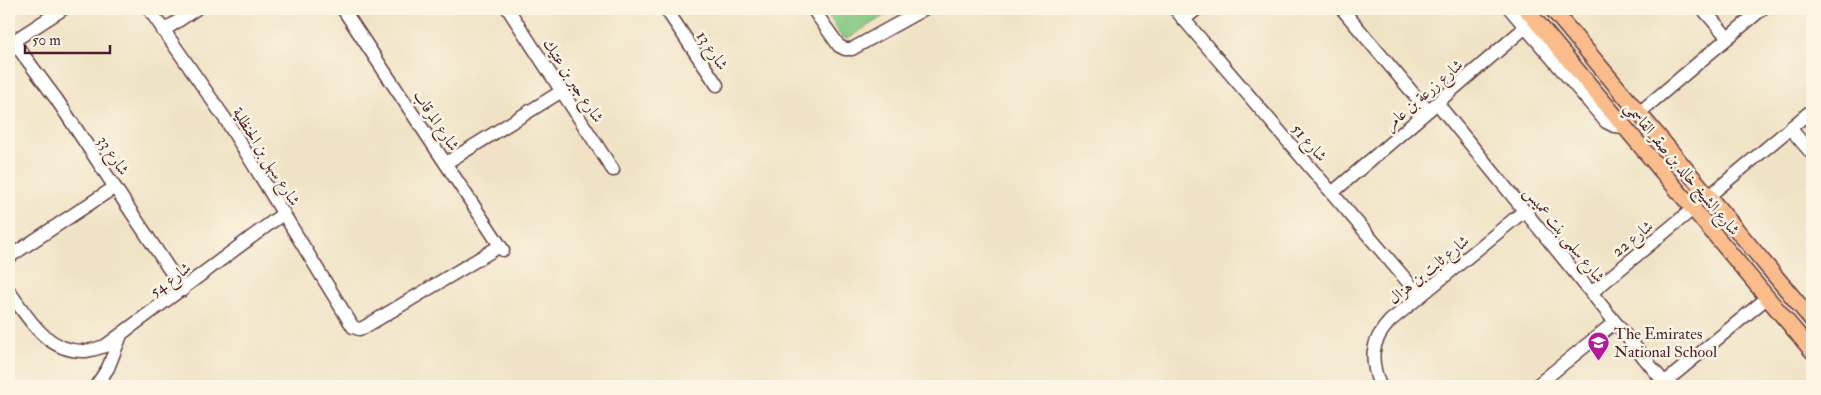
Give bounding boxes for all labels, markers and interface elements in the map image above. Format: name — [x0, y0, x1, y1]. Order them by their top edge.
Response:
scale bar — [25, 22, 110, 54]
street label: شارع 13 — [689, 27, 732, 76]
text: 50 m — [32, 31, 61, 50]
street label: شارع جبر بن عتيك — [536, 34, 608, 128]
street label: شارع زرعة بن عامر — [1380, 55, 1469, 137]
street label: شارع المرقاب — [406, 86, 464, 156]
street label: شارع الشيخ خالد بن صقر القاسمي — [1617, 98, 1744, 243]
street label: شارع سهل بن الحنظلية — [225, 104, 304, 211]
street label: شارع 51 — [1285, 120, 1331, 168]
street label: شارع 33 — [90, 132, 134, 181]
street label: شارع سلمى بنت عميس — [1517, 182, 1609, 289]
street label: شارع 22 — [1608, 216, 1659, 264]
street label: شارع ثابت بن هزال — [1384, 231, 1475, 311]
street label: شارع 54 — [146, 258, 197, 304]
place label: The Emirates National School — [1614, 324, 1717, 362]
school or university icon: The Emirates National School — [1586, 330, 1610, 361]

